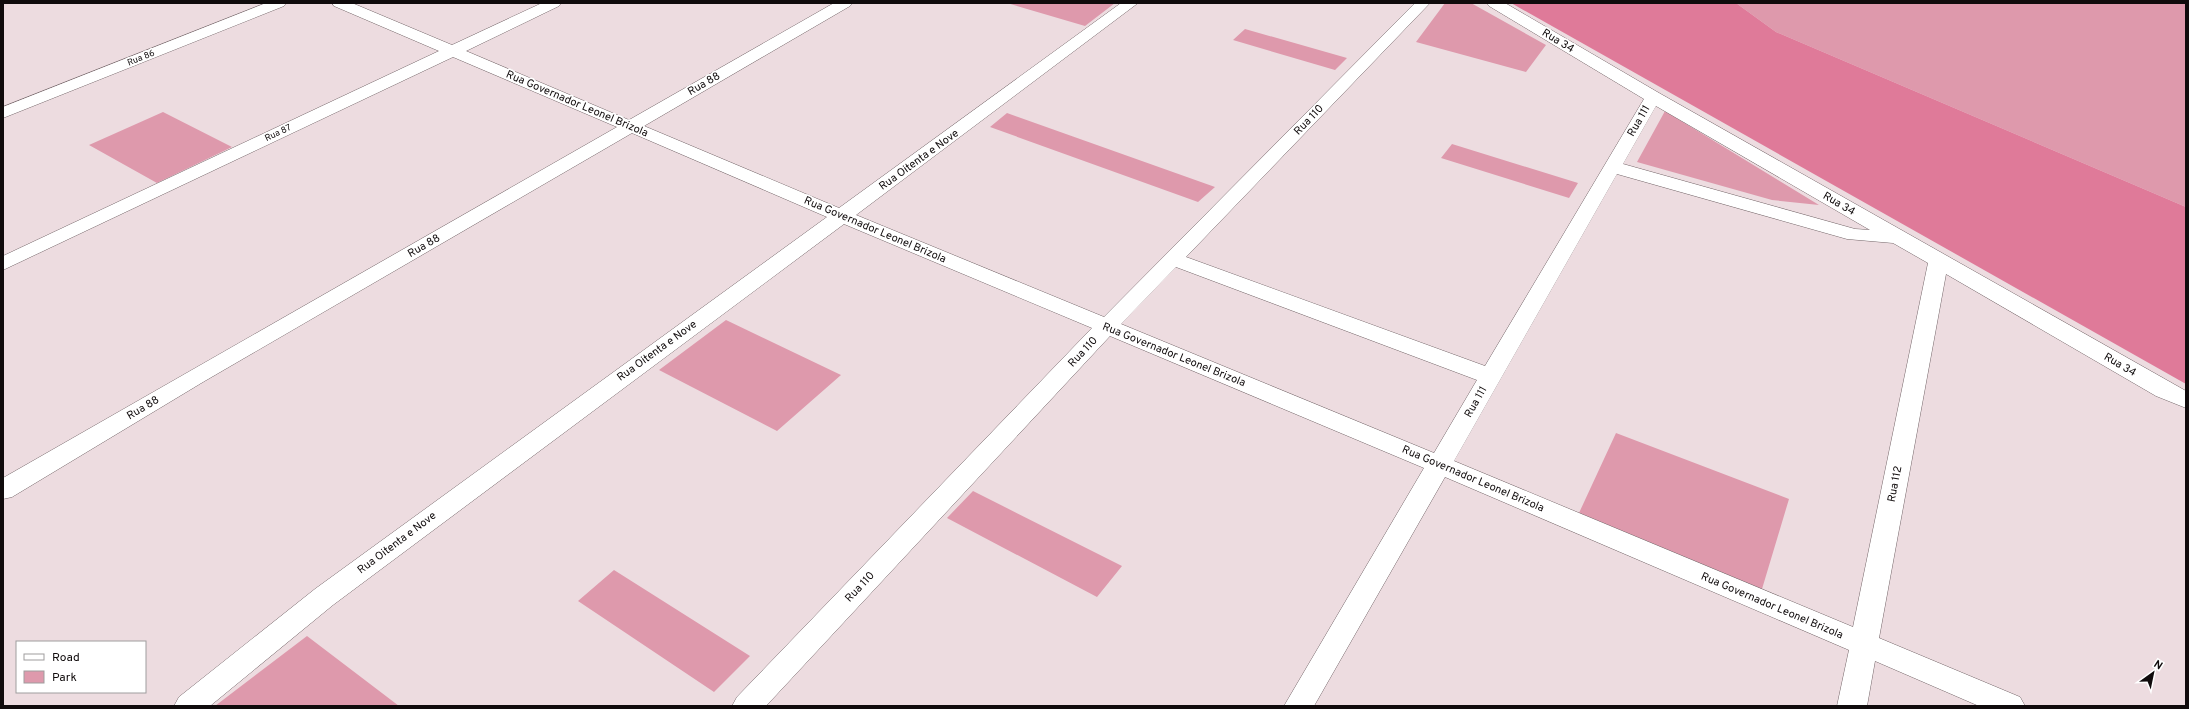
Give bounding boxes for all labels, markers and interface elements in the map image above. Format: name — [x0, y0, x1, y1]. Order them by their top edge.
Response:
street label: Rua 34 — [1539, 26, 1577, 56]
street label: Rua 86 — [126, 48, 156, 68]
street label: Rua Governador Leonel Brizola — [504, 68, 650, 140]
street label: Rua 88 — [685, 69, 723, 99]
street label: Rua 110 — [1291, 102, 1327, 138]
street label: Rua 111 — [1624, 103, 1654, 139]
street label: Rua 87 — [263, 122, 293, 144]
street label: Rua Oitenta e Nove — [876, 126, 962, 194]
street label: Rua 34 — [1820, 189, 1858, 219]
street label: Rua Governador Leonel Brizola — [802, 194, 948, 266]
street label: Rua 88 — [405, 231, 443, 261]
street label: Rua Oitenta e Nove — [614, 317, 700, 385]
street label: Rua Governador Leonel Brizola — [1100, 320, 1248, 390]
street label: Rua 110 — [1065, 334, 1101, 370]
street label: Rua 34 — [2101, 350, 2139, 380]
street label: Rua 111 — [1462, 384, 1490, 420]
street label: Rua 88 — [124, 393, 162, 423]
street label: Rua Governador Leonel Brizola — [1400, 443, 1546, 515]
street label: Rua 112 — [1885, 465, 1905, 503]
street label: Rua Oitenta e Nove — [355, 509, 439, 577]
street label: Rua 110 — [842, 569, 878, 605]
street label: Rua Governador Leonel Brizola — [1699, 570, 1845, 642]
legend — [16, 641, 146, 693]
text: Road — [52, 650, 80, 666]
north arrow — [2133, 653, 2173, 693]
text: N — [2151, 657, 2165, 673]
text: Park — [52, 670, 77, 686]

